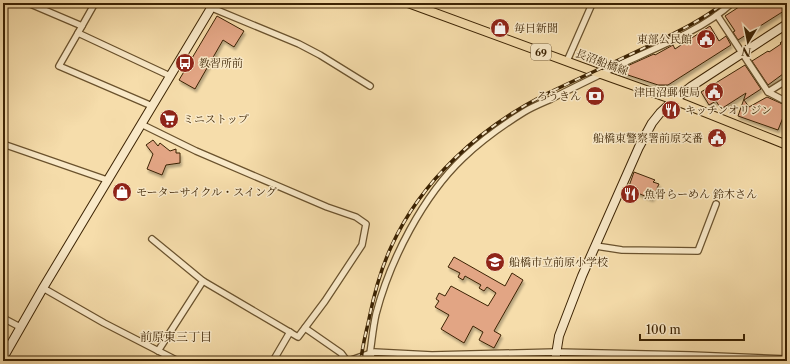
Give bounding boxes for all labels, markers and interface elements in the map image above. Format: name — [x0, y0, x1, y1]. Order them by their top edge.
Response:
shop icon: 毎日新聞 — [489, 17, 511, 39]
place label: 毎日新聞 — [514, 21, 558, 35]
north arrow — [728, 22, 768, 62]
public building icon: 東部公民館 — [695, 28, 717, 50]
place label: 東部公民館 — [637, 32, 692, 46]
road number: 69 — [531, 44, 551, 60]
text: N — [740, 44, 752, 60]
street label: 長沼船橋線 — [574, 46, 630, 78]
bus stop icon: 教習所前 — [174, 52, 196, 74]
place label: 教習所前 — [199, 56, 243, 70]
public building icon: 津田沼郵便局 — [703, 81, 725, 103]
bank icon: ろうきん — [584, 85, 606, 107]
place label: 津田沼郵便局 — [634, 85, 700, 99]
place label: ろうきん — [537, 89, 581, 103]
restaurant icon: キッチンオリジン — [660, 99, 682, 121]
place label: キッチンオリジン — [685, 103, 772, 117]
supermarket icon: ミニストップ — [158, 108, 180, 130]
place label: ミニストップ — [183, 112, 249, 126]
public building icon: 船橋東警察署前原交番 — [706, 127, 728, 149]
place label: 船橋東警察署前原交番 — [593, 131, 703, 145]
shop icon: モーターサイクル・スイング — [111, 181, 133, 203]
restaurant icon: 魚骨らーめん 鈴木さん — [619, 183, 641, 205]
place label: モーターサイクル・スイング — [136, 185, 277, 199]
place label: 魚骨らーめん 鈴木さん — [644, 187, 757, 201]
school or university icon: 船橋市立前原小学校 — [484, 251, 506, 273]
place label: 船橋市立前原小学校 — [509, 255, 608, 269]
scale bar — [640, 316, 744, 342]
text: 100 m — [646, 322, 681, 337]
district label: 前原東三丁目 — [140, 329, 212, 344]

